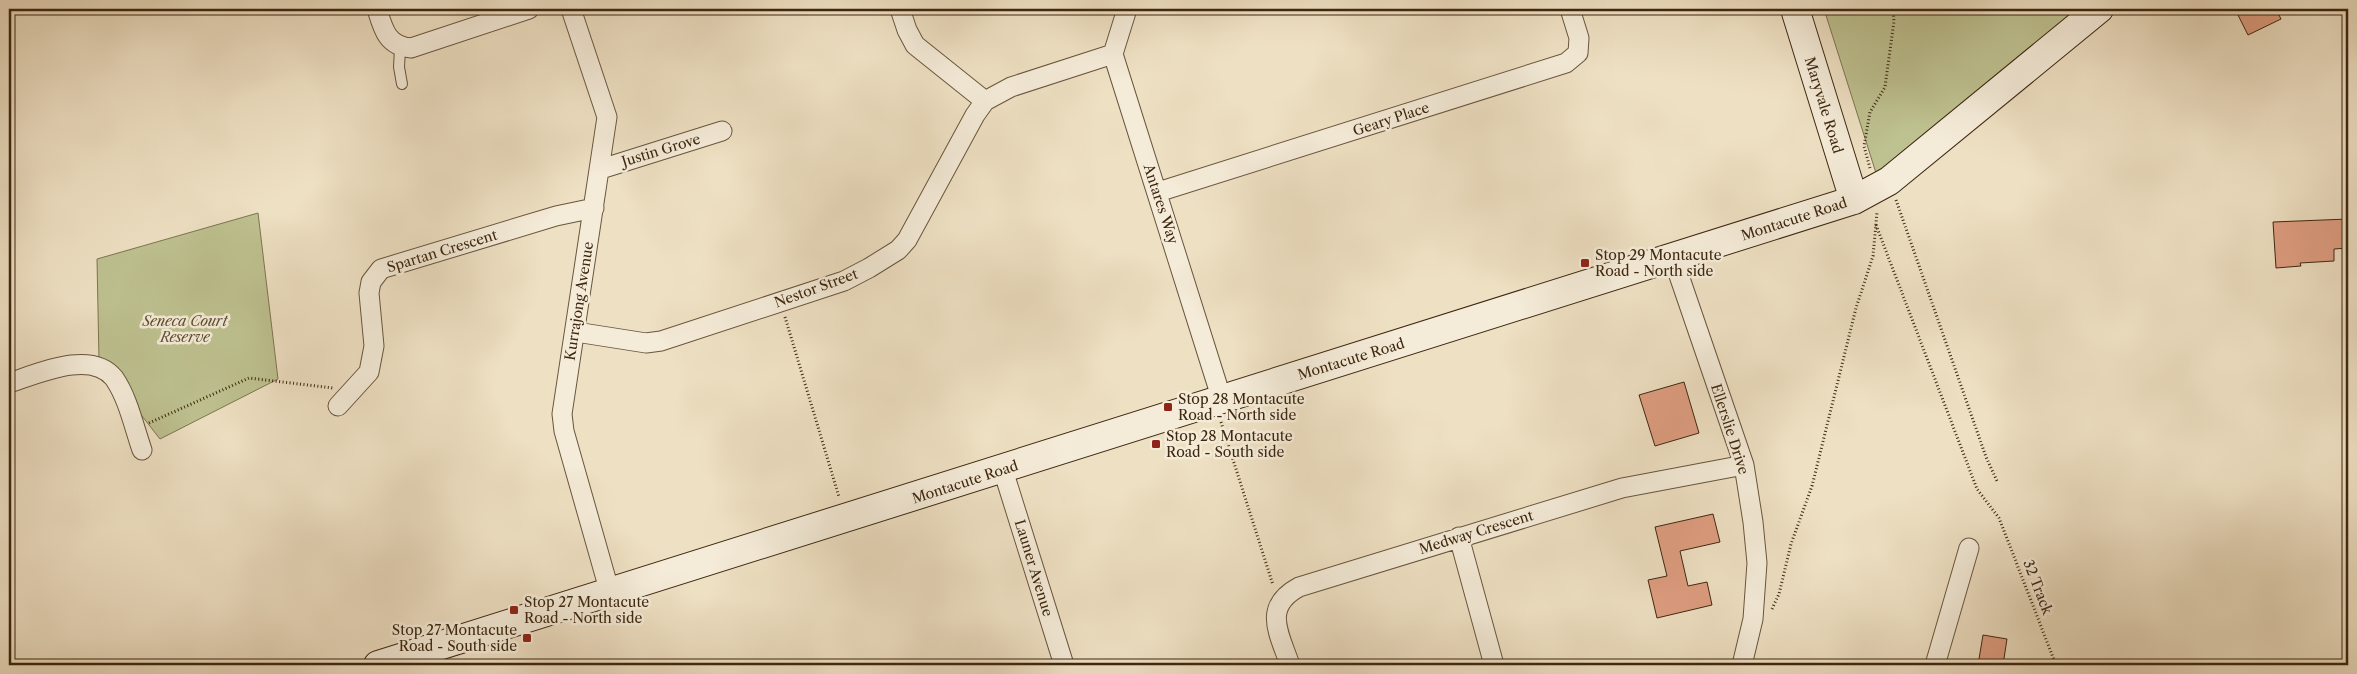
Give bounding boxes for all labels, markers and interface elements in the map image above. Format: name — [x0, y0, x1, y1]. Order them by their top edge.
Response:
street label: Maryvale Road — [1801, 55, 1847, 156]
street label: Geary Place — [1350, 98, 1432, 140]
street label: Justin Grove — [618, 129, 703, 171]
street label: Antares Way — [1139, 161, 1182, 247]
street label: Montacute Road — [1739, 193, 1850, 245]
street label: Spartan Crescent — [385, 226, 499, 276]
street label: Kurrajong Avenue — [561, 240, 597, 362]
place label: Stop 29 Montacute Road - North side — [1595, 246, 1722, 280]
marker: Stop 29 Montacute Road - North side — [1579, 257, 1591, 269]
street label: Nestor Street — [772, 265, 860, 311]
park label: Seneca Court Reserve — [142, 312, 228, 346]
street label: Montacute Road — [1295, 334, 1407, 384]
street label: Ellerslie Drive — [1707, 381, 1753, 477]
place label: Stop 28 Montacute Road - North side — [1178, 390, 1305, 424]
marker: Stop 28 Montacute Road - North side — [1162, 401, 1174, 413]
place label: Stop 28 Montacute Road - South side — [1166, 427, 1293, 461]
marker: Stop 28 Montacute Road - South side — [1150, 438, 1162, 450]
street label: Montacute Road — [910, 456, 1021, 508]
street label: Medway Crescent — [1417, 506, 1535, 558]
street label: Launer Avenue — [1011, 517, 1057, 619]
street label: 32 Track — [2019, 557, 2057, 618]
place label: Stop 27 Montacute Road - North side — [524, 593, 649, 627]
marker: Stop 27 Montacute Road - North side — [508, 604, 520, 616]
place label: Stop 27 Montacute Road - South side — [392, 621, 517, 655]
marker: Stop 27 Montacute Road - South side — [521, 632, 533, 644]

